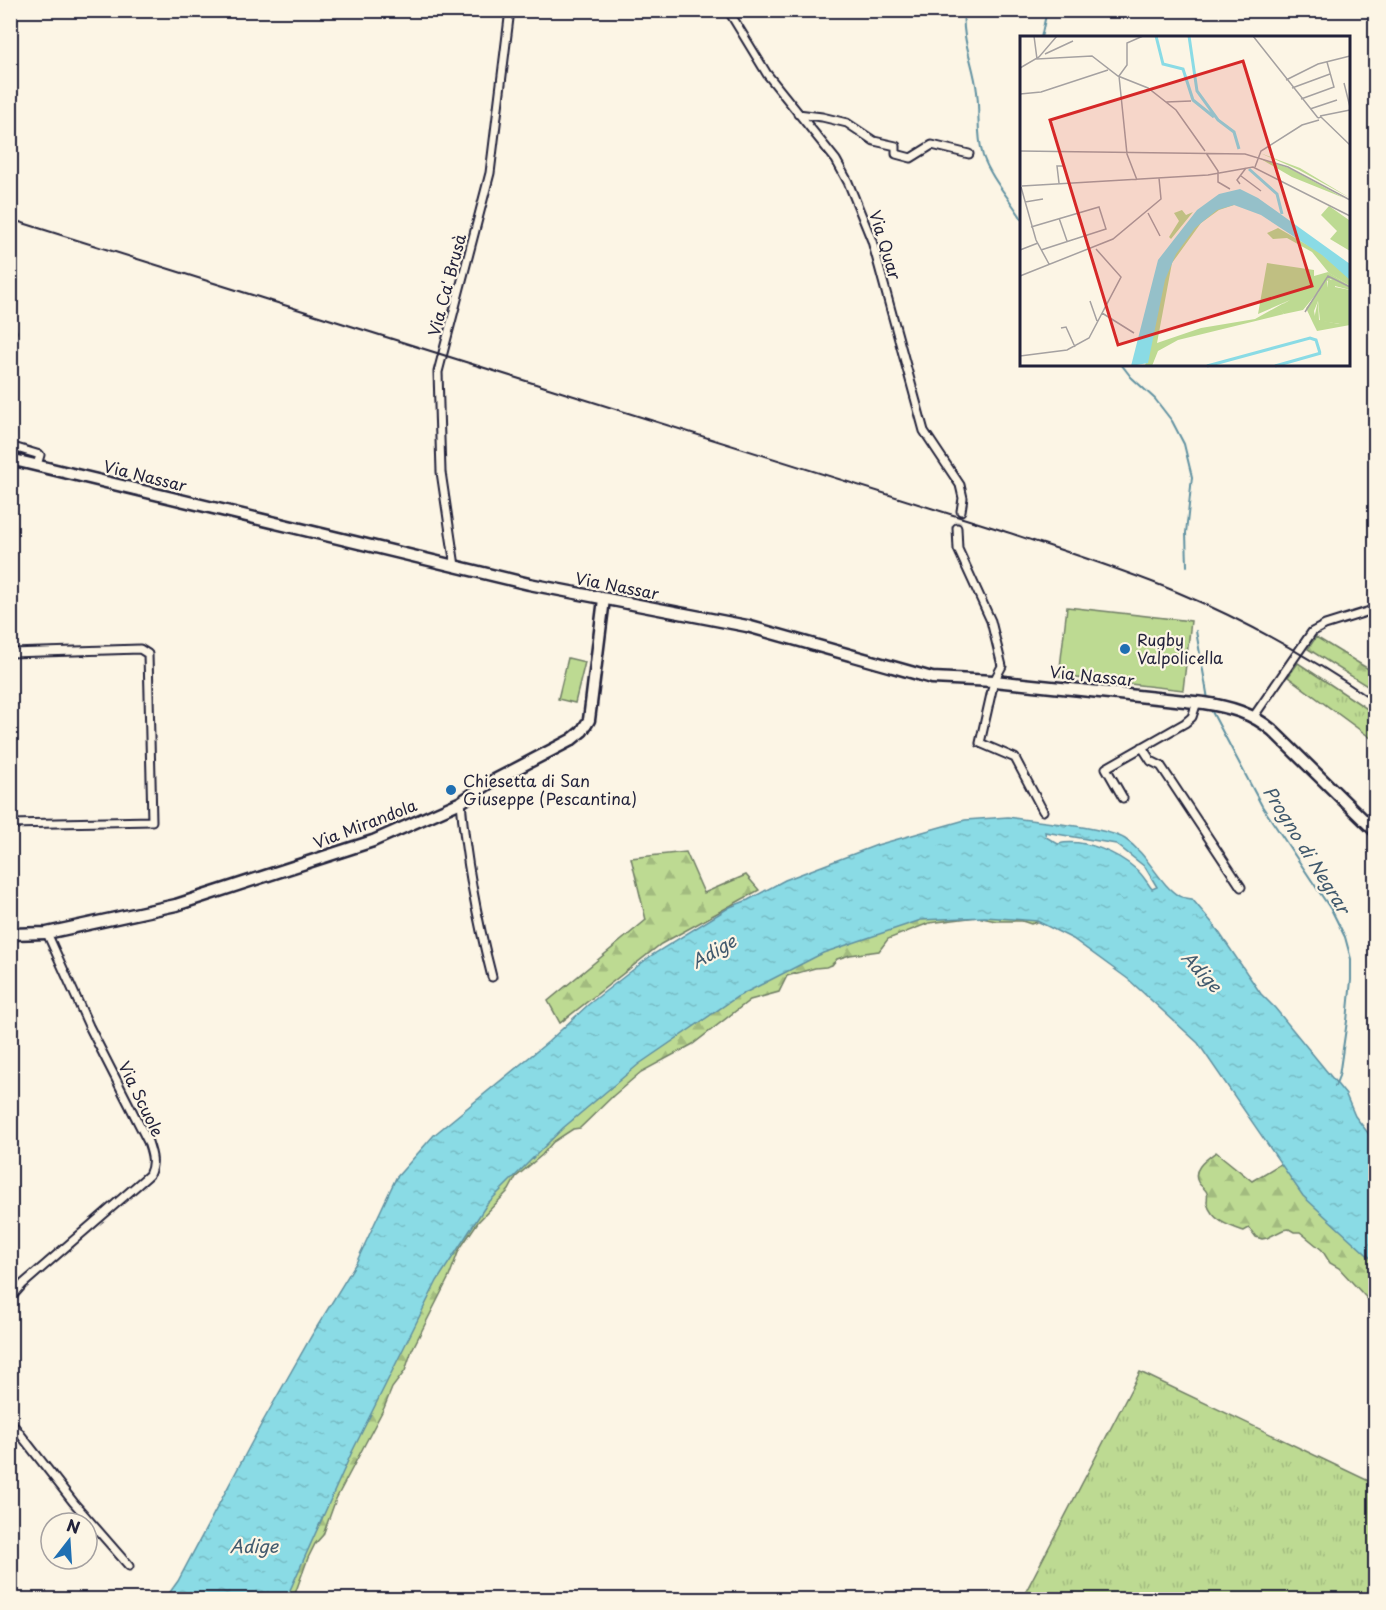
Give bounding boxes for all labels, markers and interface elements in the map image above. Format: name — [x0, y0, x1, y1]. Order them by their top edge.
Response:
inset map — [1020, 36, 1350, 366]
street label: Via Quar — [864, 207, 908, 283]
street label: Via Ca' Brusà — [421, 231, 471, 339]
street label: Via Nassar — [101, 453, 190, 497]
street label: Via Nassar — [573, 565, 662, 605]
place label: Rugby Valpolicella — [1137, 627, 1223, 669]
marker: Rugby Valpolicella — [1118, 642, 1132, 656]
street label: Via Nassar — [1049, 659, 1136, 691]
place label: Chiesetta di San Giuseppe (Pescantina) — [463, 768, 637, 810]
water label: Progno di Negrar — [1257, 780, 1359, 921]
marker: Chiesetta di San Giuseppe (Pescantina) — [444, 783, 458, 797]
street label: Via Mirandola — [309, 792, 420, 854]
water label: Adige — [686, 926, 742, 974]
water label: Adige — [1176, 944, 1229, 999]
street label: Via Scuole — [113, 1057, 171, 1141]
north arrow — [39, 1511, 99, 1571]
text: N — [64, 1512, 83, 1539]
water label: Adige — [230, 1532, 280, 1559]

